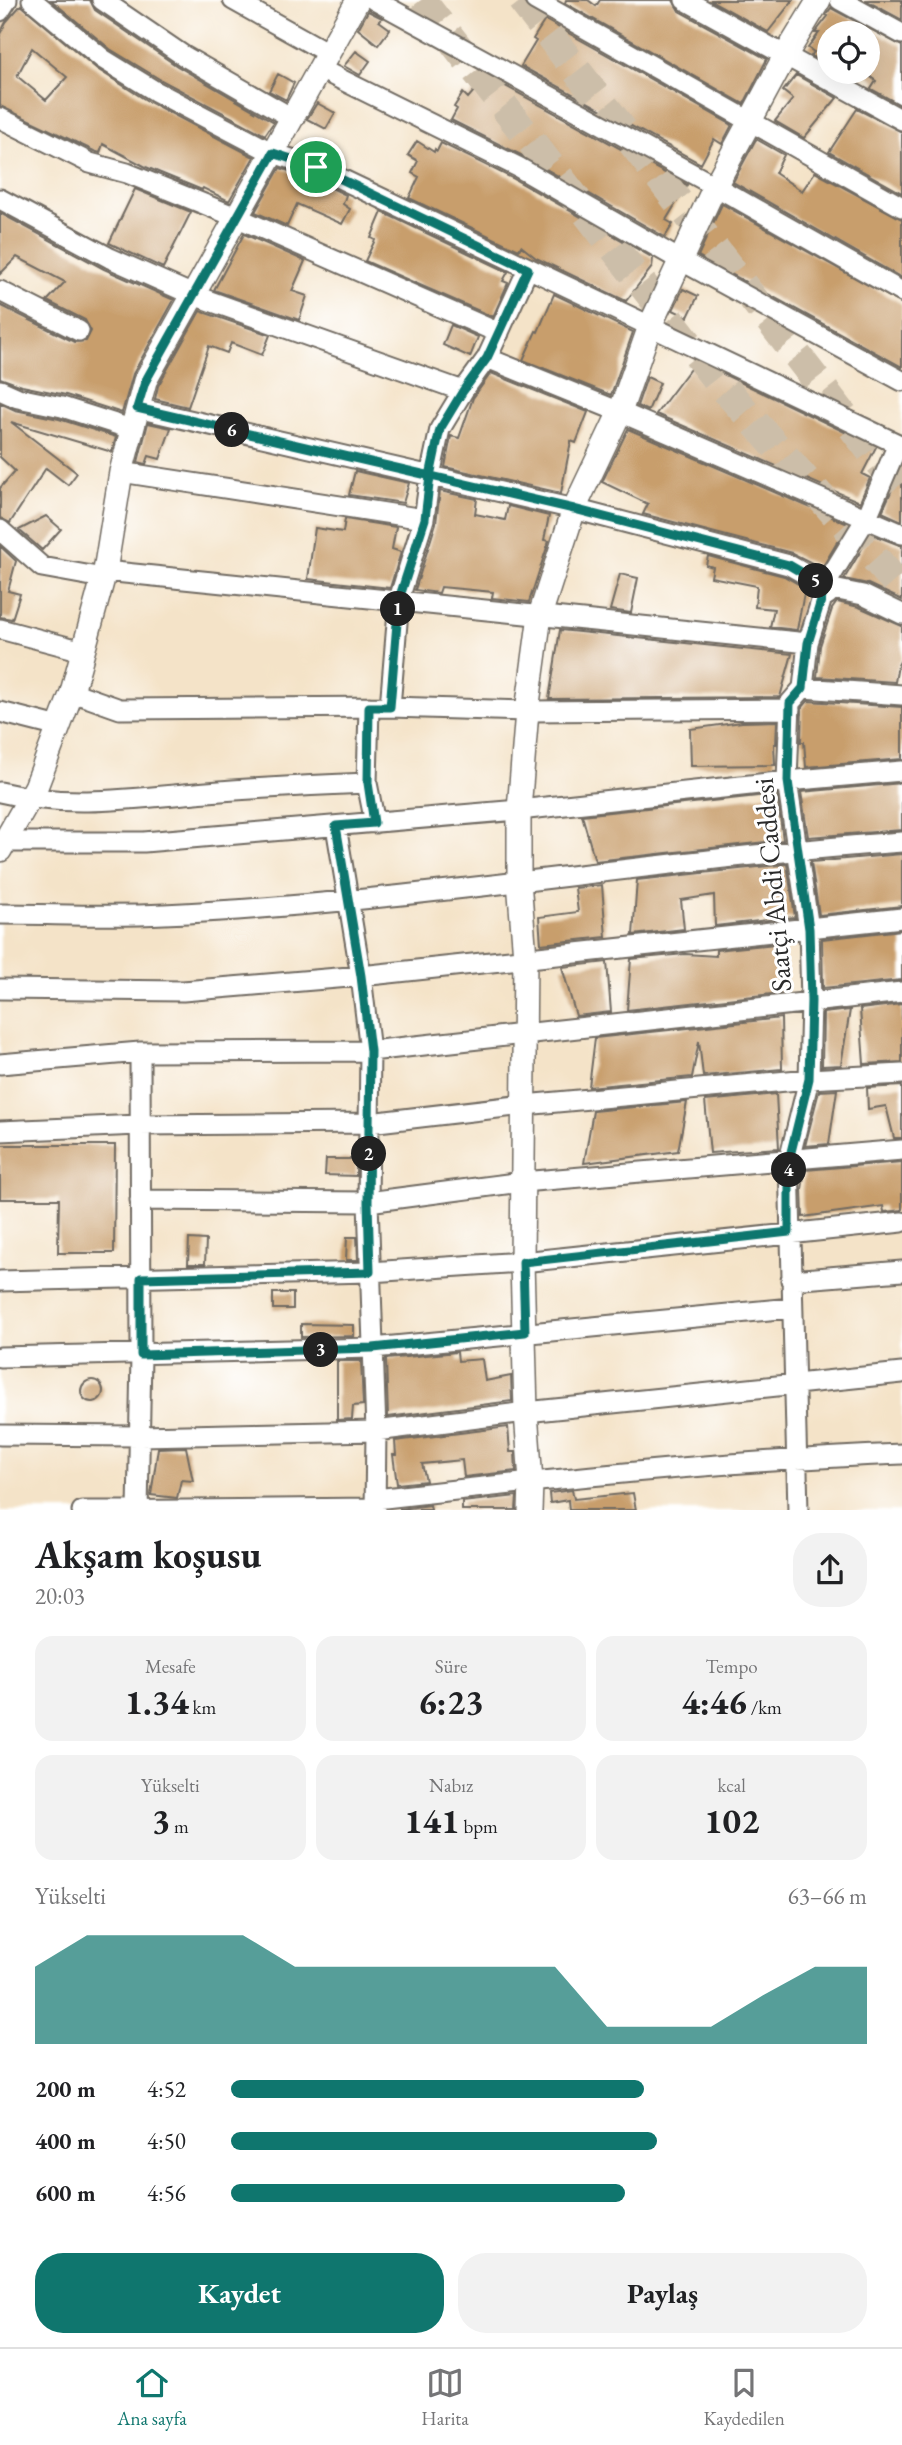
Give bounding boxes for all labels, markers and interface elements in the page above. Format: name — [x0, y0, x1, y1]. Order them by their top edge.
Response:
map controls — [817, 21, 880, 84]
button: locate — [817, 21, 880, 84]
pin — [286, 137, 346, 197]
icon: arrive — [297, 148, 335, 186]
pin: 6 — [215, 412, 250, 448]
text: 6 — [226, 417, 237, 442]
pin: 5 — [798, 564, 834, 598]
text: 5 — [810, 568, 821, 593]
pin: 1 — [380, 592, 416, 626]
text: 1 — [392, 596, 403, 621]
street label: Saatçi Abdi Caddesi — [745, 776, 799, 993]
pin: 2 — [352, 1136, 386, 1172]
text: 2 — [363, 1141, 374, 1166]
pin: 4 — [772, 1152, 806, 1188]
text: 4 — [783, 1157, 794, 1182]
pin: 3 — [304, 1332, 338, 1368]
text: 3 — [315, 1337, 326, 1362]
text: Akşam koşusu — [35, 1530, 261, 1579]
button: share — [793, 1533, 867, 1607]
text: 20:03 — [35, 1581, 85, 1611]
text: Mesafe — [145, 1654, 196, 1679]
text: Süre — [435, 1654, 467, 1679]
text: Tempo — [706, 1654, 758, 1679]
text: 1.34 — [124, 1679, 189, 1724]
text: 6:23 — [418, 1679, 484, 1724]
text: 4:46 — [681, 1679, 747, 1724]
text: km — [189, 1695, 216, 1720]
text: /km — [747, 1695, 782, 1720]
text: Yükselti — [141, 1773, 200, 1798]
text: Nabız — [429, 1773, 473, 1798]
text: kcal — [717, 1773, 746, 1798]
text: 3 — [152, 1798, 170, 1843]
text: 141 — [404, 1798, 460, 1843]
text: 102 — [704, 1798, 759, 1843]
text: m — [170, 1814, 189, 1839]
text: bpm — [460, 1814, 498, 1839]
text: Yükselti — [35, 1881, 106, 1911]
text: 63–66 m — [788, 1881, 867, 1911]
text: 200 m — [35, 2074, 96, 2104]
text: 4:52 — [147, 2074, 186, 2104]
text: 400 m — [35, 2126, 96, 2156]
text: 4:50 — [147, 2126, 186, 2156]
text: 600 m — [35, 2178, 96, 2208]
text: 4:56 — [147, 2178, 186, 2208]
button: Kaydet — [35, 2253, 444, 2333]
button: Paylaş — [458, 2253, 867, 2333]
tab: Ana sayfa — [117, 2364, 187, 2431]
tab: Harita — [421, 2364, 469, 2431]
tab: Kaydedilen — [703, 2364, 785, 2431]

